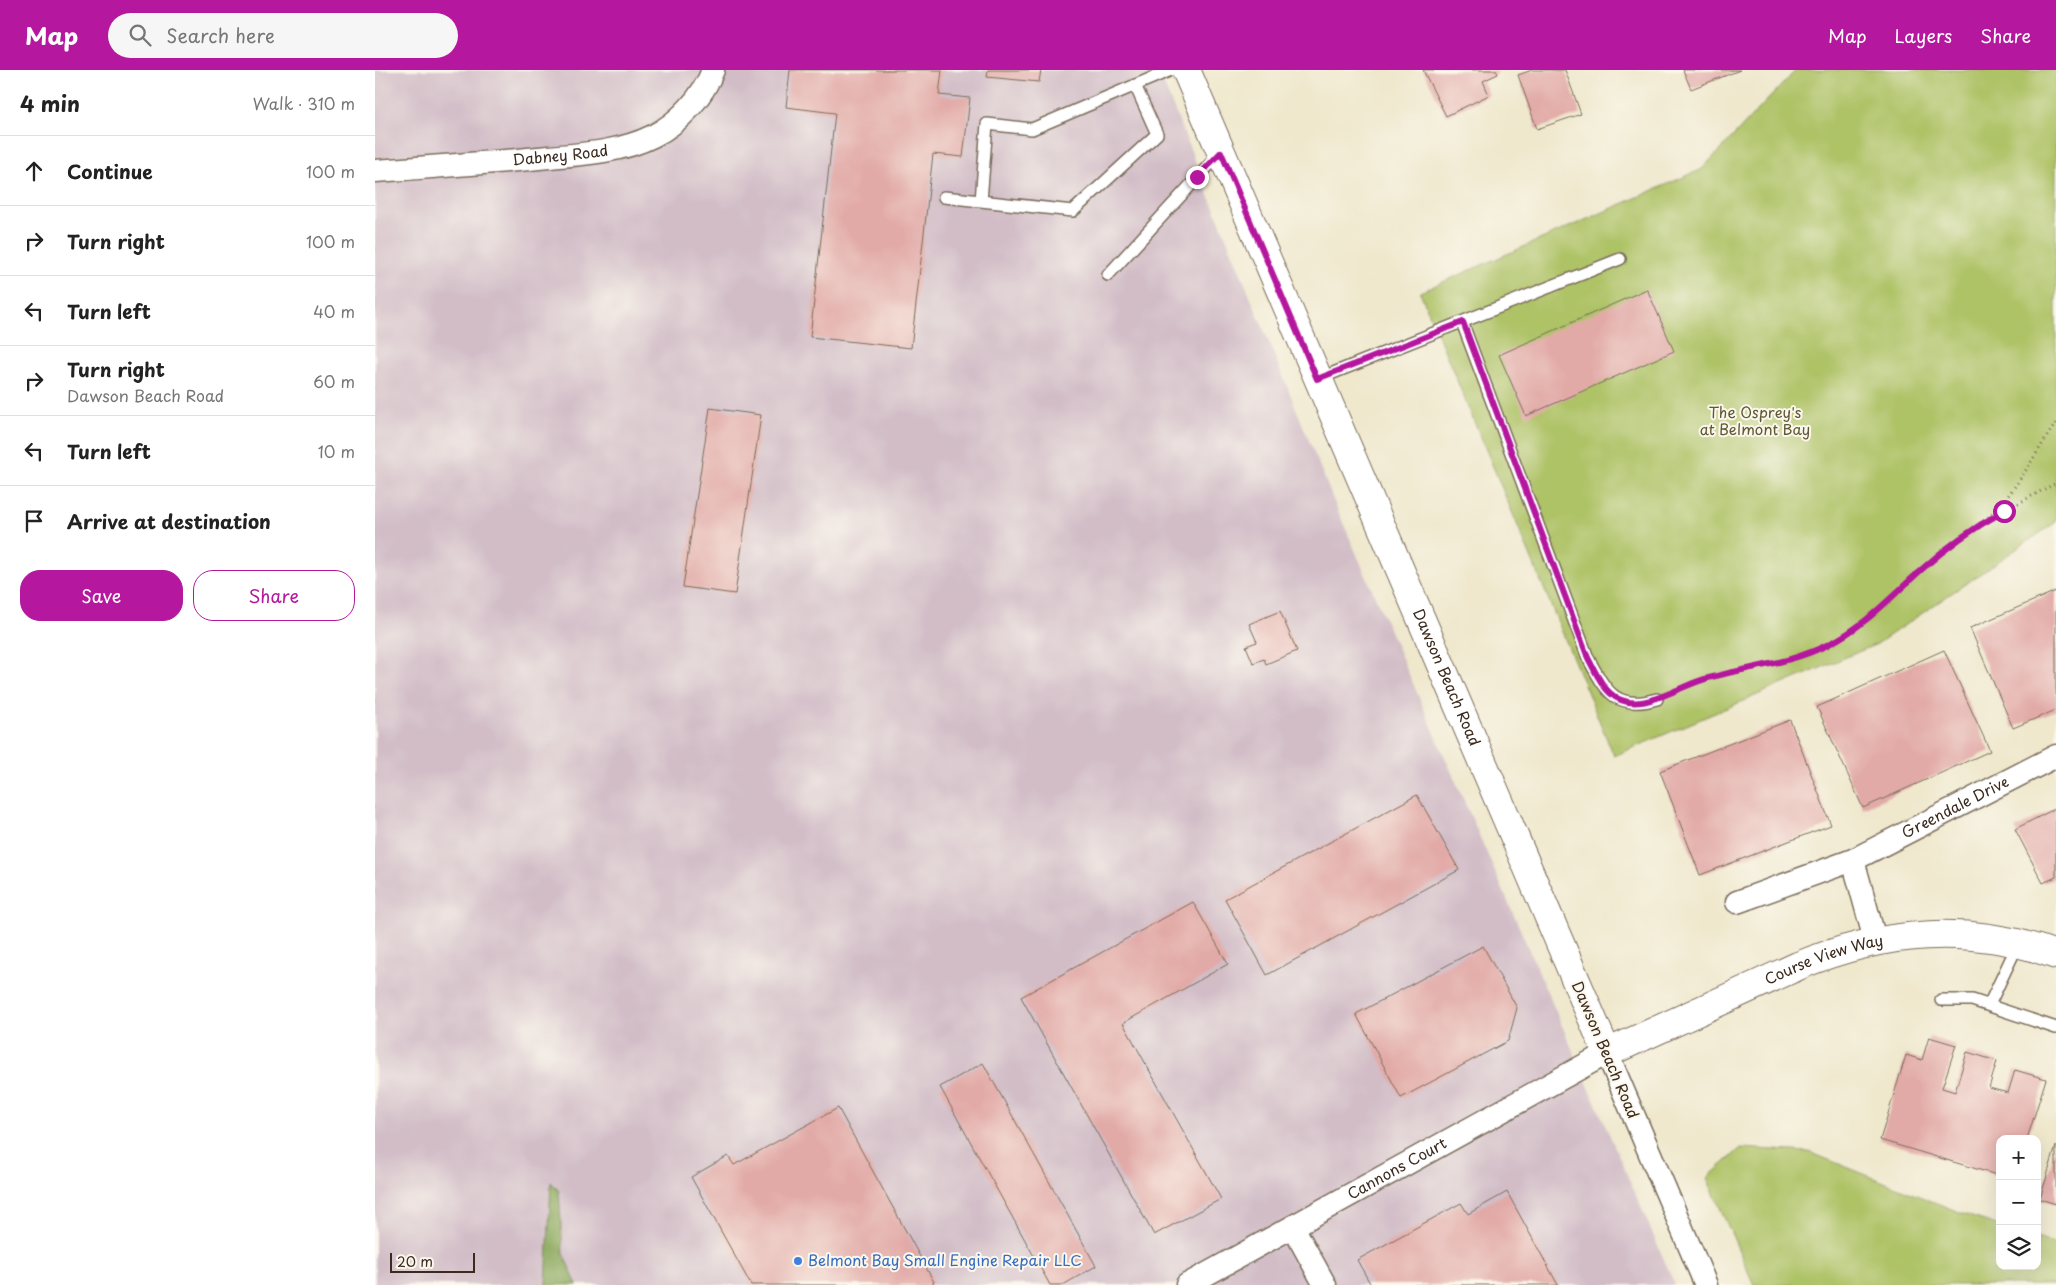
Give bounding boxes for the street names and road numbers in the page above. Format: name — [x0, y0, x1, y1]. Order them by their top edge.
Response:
street label: Dabney Road — [511, 138, 610, 170]
street label: Dawson Beach Road — [1408, 605, 1487, 749]
street label: Greendale Drive — [1897, 769, 2012, 843]
street label: Course View Way — [1760, 928, 1885, 990]
street label: Dawson Beach Road — [1567, 977, 1646, 1122]
street label: Cannons Court — [1342, 1131, 1450, 1204]

